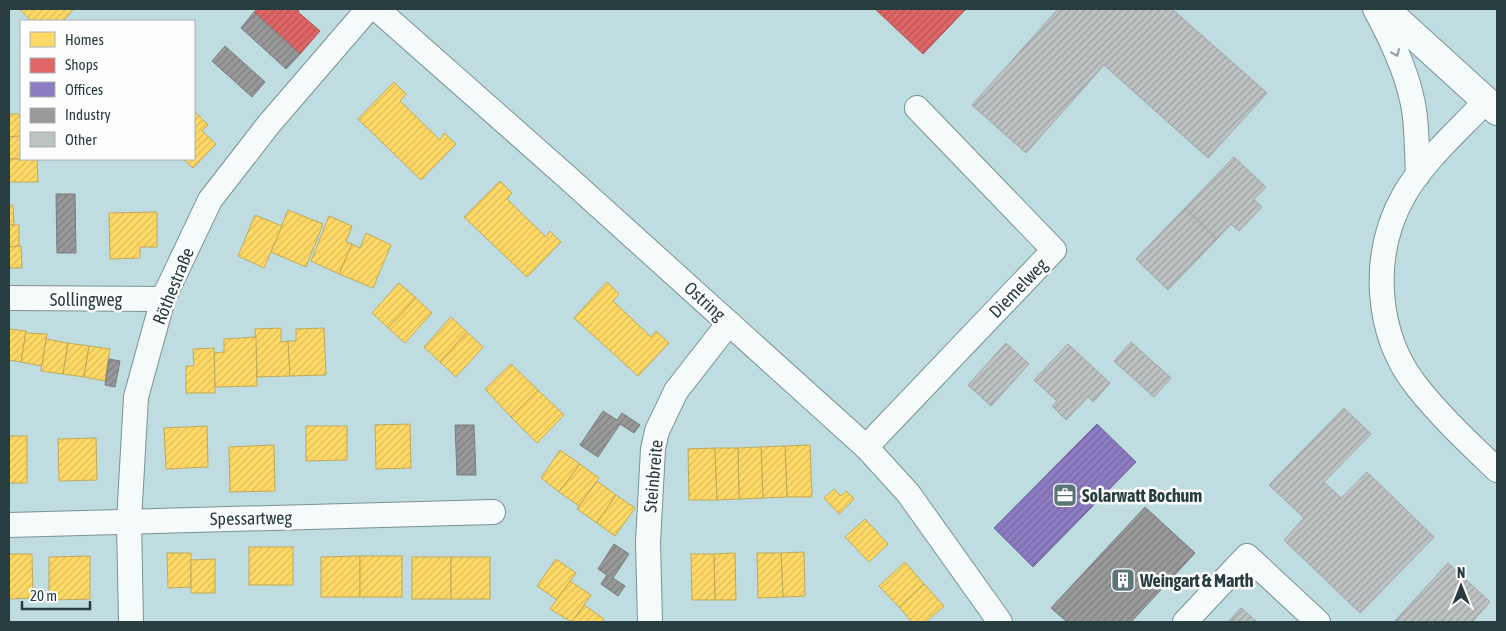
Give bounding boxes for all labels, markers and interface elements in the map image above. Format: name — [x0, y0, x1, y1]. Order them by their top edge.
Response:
legend — [20, 20, 195, 160]
text: Homes — [65, 31, 104, 48]
one-way arrow — [1390, 48, 1400, 57]
text: Shops — [65, 56, 98, 73]
text: Offices — [65, 81, 103, 98]
text: Industry — [65, 106, 111, 123]
text: Other — [65, 131, 97, 148]
street label: Röthestraße — [148, 244, 198, 328]
street label: Diemelweg — [985, 254, 1052, 322]
street label: Ostring — [680, 277, 730, 325]
street label: Sollingweg — [50, 289, 123, 310]
street label: Steinbreite — [639, 439, 667, 513]
office icon: Solarwatt Bochum — [1052, 482, 1078, 508]
place label: Solarwatt Bochum — [1082, 485, 1202, 506]
street label: Spessartweg — [210, 507, 293, 529]
north arrow — [1436, 561, 1486, 611]
text: N — [1457, 565, 1465, 581]
building icon: Weingart & Marth — [1110, 567, 1136, 593]
place label: Weingart & Marth — [1139, 570, 1254, 591]
scale bar — [22, 578, 90, 610]
text: 20 m — [30, 587, 57, 604]

